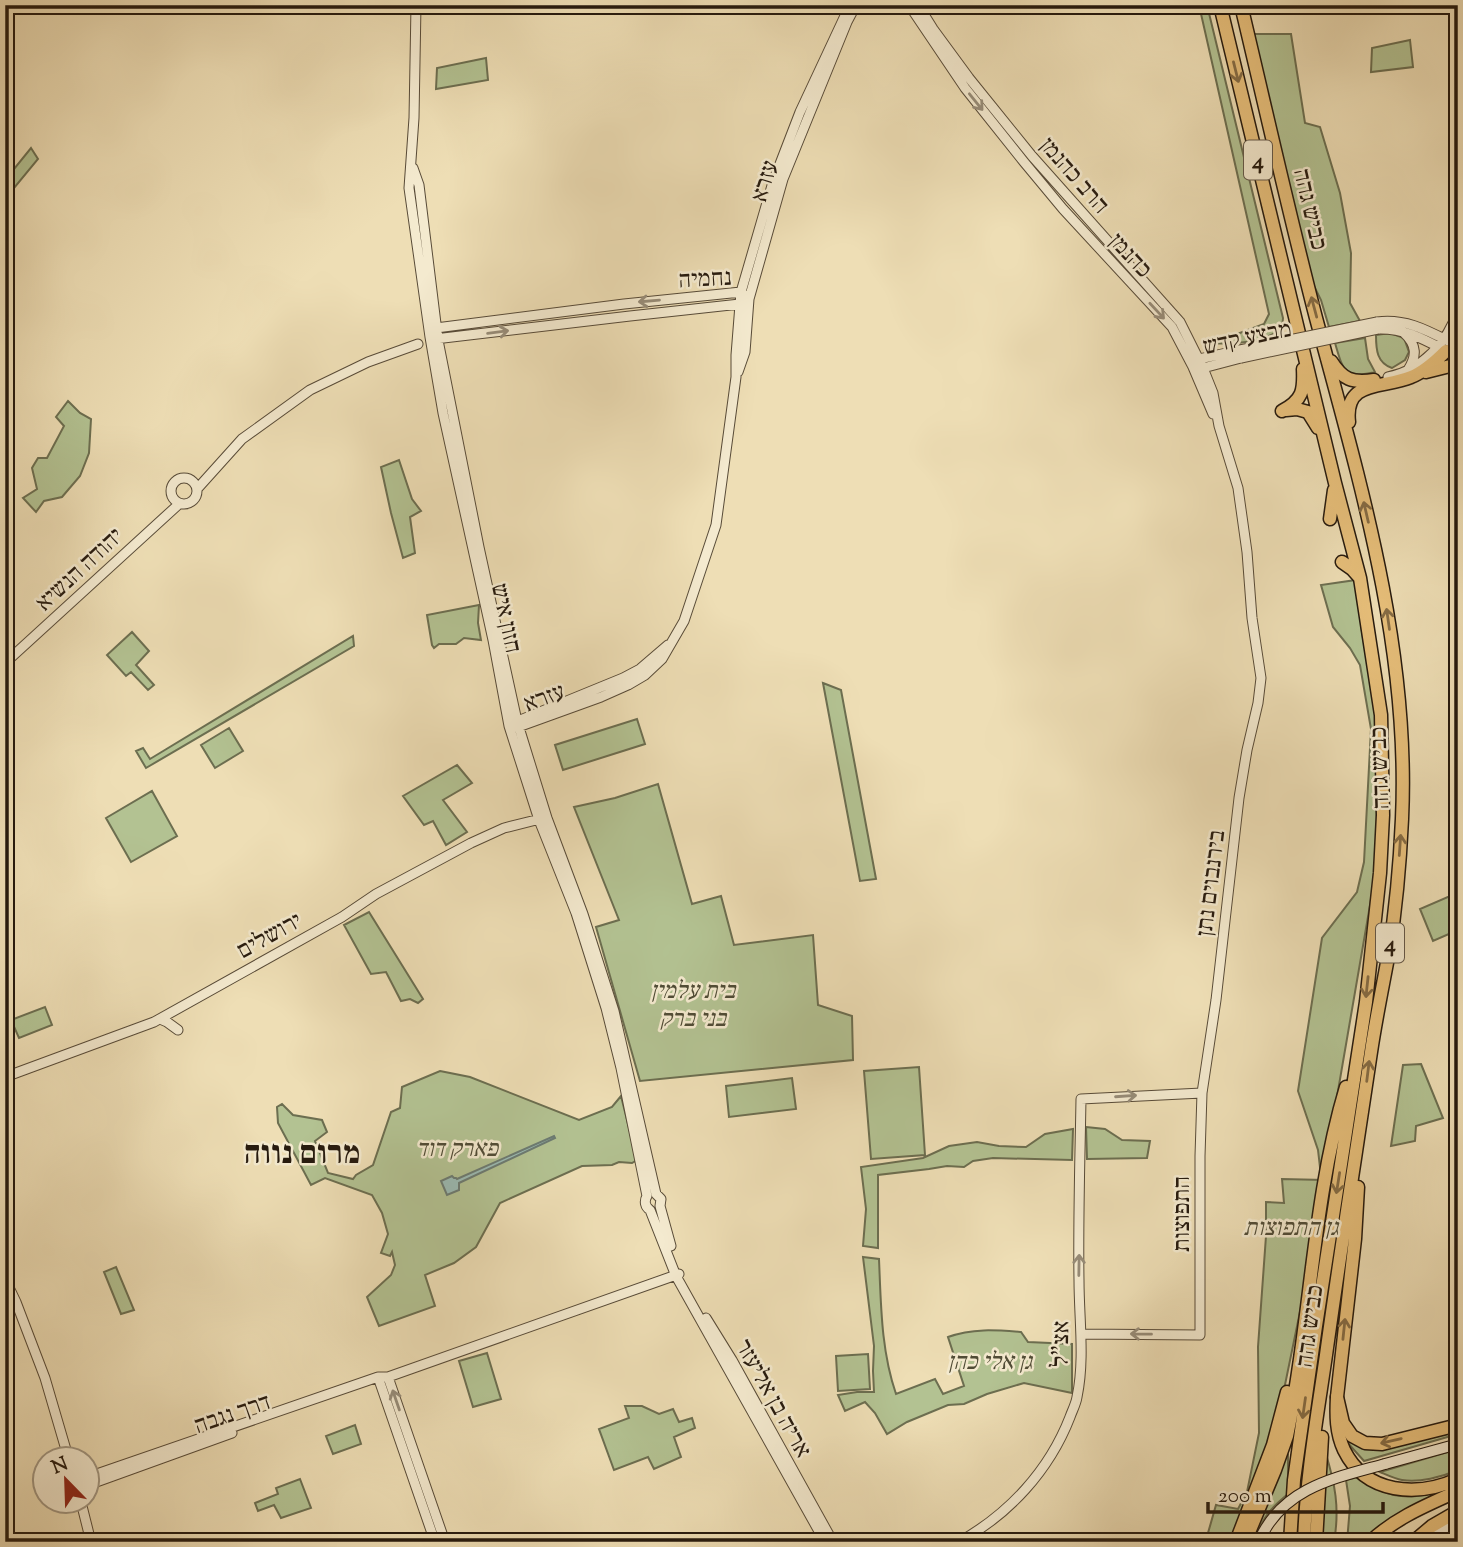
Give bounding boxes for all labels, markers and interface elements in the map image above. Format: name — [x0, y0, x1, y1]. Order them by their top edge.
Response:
one-way arrow — [1231, 60, 1244, 82]
one-way arrow — [968, 92, 983, 110]
street label: הרב כהנמן — [1031, 131, 1116, 222]
road number: 4 — [1244, 140, 1272, 180]
street label: עזרא — [743, 157, 789, 207]
street label: כביש גהה — [1283, 165, 1335, 254]
street label: כהנמן — [1100, 226, 1159, 286]
street label: נחמיה — [678, 262, 733, 298]
one-way arrow — [638, 295, 661, 308]
one-way arrow — [1307, 297, 1320, 319]
one-way arrow — [1148, 302, 1165, 319]
street label: מבצע קדש — [1200, 313, 1295, 365]
one-way arrow — [486, 326, 508, 339]
one-way arrow — [1359, 501, 1372, 524]
street label: יהודה הנשיא — [29, 521, 132, 620]
street label: חזון איש — [481, 580, 529, 656]
one-way arrow — [1382, 608, 1395, 631]
street label: עזרא — [519, 676, 570, 722]
street label: כביש גהה — [1363, 726, 1399, 810]
street label: בירנבוים נתן — [1189, 828, 1235, 938]
one-way arrow — [1394, 835, 1407, 857]
street label: ירושלים — [231, 905, 309, 969]
road number: 4 — [1376, 924, 1404, 962]
park label: בית עלמין בני ברק — [651, 975, 737, 1037]
one-way arrow — [1361, 975, 1374, 997]
one-way arrow — [1362, 1060, 1375, 1082]
one-way arrow — [1114, 1089, 1137, 1102]
district label: מרום נווה — [244, 1132, 360, 1178]
park label: פארק דוד — [416, 1133, 500, 1167]
one-way arrow — [1331, 1171, 1344, 1194]
street label: התפוצות — [1166, 1176, 1200, 1252]
park label: גן התפוצות — [1244, 1212, 1340, 1246]
one-way arrow — [1072, 1254, 1086, 1277]
street label: כביש גהה — [1288, 1283, 1334, 1370]
one-way arrow — [1338, 1318, 1351, 1341]
street label: אצ"ל — [1045, 1320, 1079, 1368]
one-way arrow — [1129, 1328, 1152, 1341]
street label: אריה בן אליעזר — [726, 1334, 819, 1464]
park label: גן אלי כהן — [948, 1346, 1034, 1380]
street label: דרך נגבה — [190, 1386, 276, 1444]
one-way arrow — [389, 1389, 401, 1411]
one-way arrow — [1298, 1396, 1311, 1419]
one-way arrow — [1381, 1435, 1403, 1448]
north arrow — [32, 1446, 102, 1516]
text: N — [48, 1451, 73, 1482]
scale bar — [1208, 1470, 1382, 1514]
text: 200 m — [1218, 1482, 1272, 1512]

